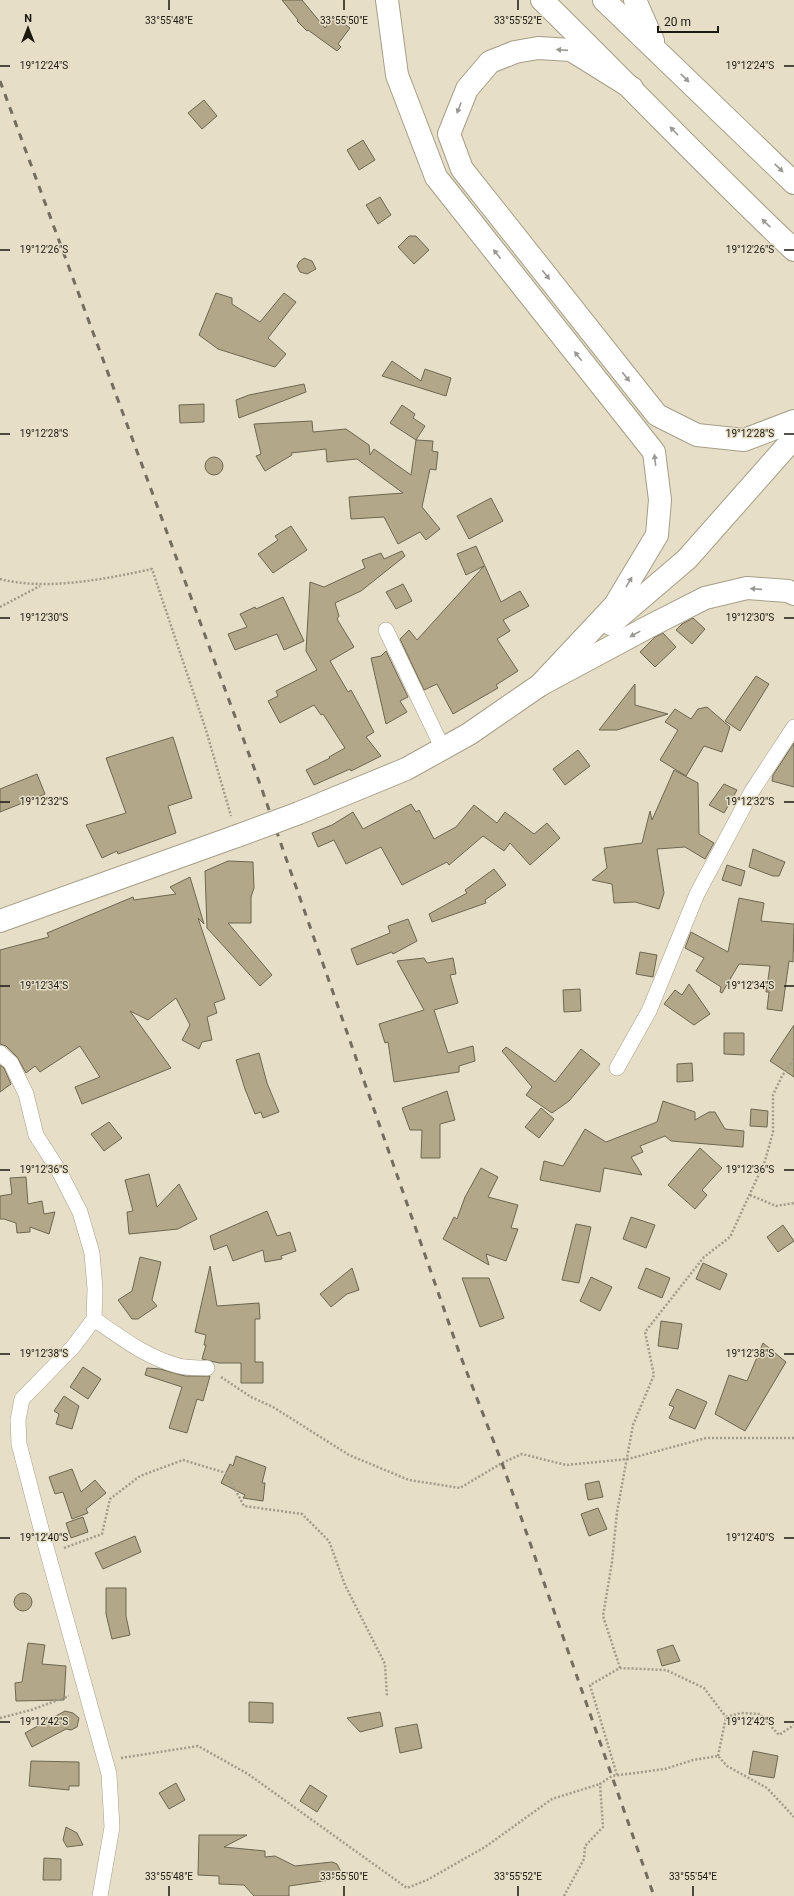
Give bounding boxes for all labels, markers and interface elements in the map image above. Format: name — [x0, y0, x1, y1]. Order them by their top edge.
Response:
north arrow — [8, 8, 48, 48]
scale bar — [658, 8, 718, 34]
text: N — [24, 12, 32, 25]
text: 33°55'48"E — [145, 15, 193, 26]
text: 33°55'50"E — [320, 15, 368, 26]
text: 33°55'52"E — [494, 15, 542, 26]
text: 20 m — [664, 15, 691, 29]
one-way arrow — [556, 46, 568, 53]
text: 19°12'24"S — [20, 60, 68, 71]
text: 19°12'24"S — [726, 60, 774, 71]
one-way arrow — [680, 73, 690, 83]
one-way arrow — [456, 103, 462, 115]
one-way arrow — [669, 126, 679, 136]
one-way arrow — [774, 163, 784, 173]
one-way arrow — [761, 218, 771, 228]
text: 19°12'26"S — [20, 244, 68, 255]
text: 19°12'26"S — [726, 244, 774, 255]
one-way arrow — [493, 249, 501, 260]
one-way arrow — [541, 269, 550, 280]
one-way arrow — [573, 351, 582, 362]
one-way arrow — [622, 371, 631, 382]
text: 19°12'28"S — [20, 428, 68, 439]
text: 19°12'28"S — [726, 428, 774, 439]
one-way arrow — [652, 454, 658, 466]
one-way arrow — [625, 577, 633, 587]
one-way arrow — [750, 585, 762, 592]
text: 19°12'30"S — [20, 612, 68, 623]
text: 19°12'30"S — [726, 612, 774, 623]
one-way arrow — [630, 630, 641, 637]
text: 19°12'32"S — [20, 796, 68, 807]
text: 19°12'32"S — [726, 796, 774, 807]
text: 19°12'34"S — [20, 980, 68, 991]
text: 19°12'34"S — [726, 980, 774, 991]
text: 19°12'36"S — [20, 1164, 68, 1175]
text: 19°12'36"S — [726, 1164, 774, 1175]
text: 19°12'38"S — [20, 1348, 68, 1359]
text: 19°12'38"S — [726, 1348, 774, 1359]
text: 19°12'40"S — [20, 1532, 68, 1543]
text: 19°12'40"S — [726, 1532, 774, 1543]
text: 19°12'42"S — [20, 1716, 68, 1727]
text: 19°12'42"S — [726, 1716, 774, 1727]
text: 33°55'48"E — [145, 1871, 193, 1882]
text: 33°55'50"E — [320, 1871, 368, 1882]
text: 33°55'52"E — [494, 1871, 542, 1882]
text: 33°55'54"E — [669, 1871, 717, 1882]

